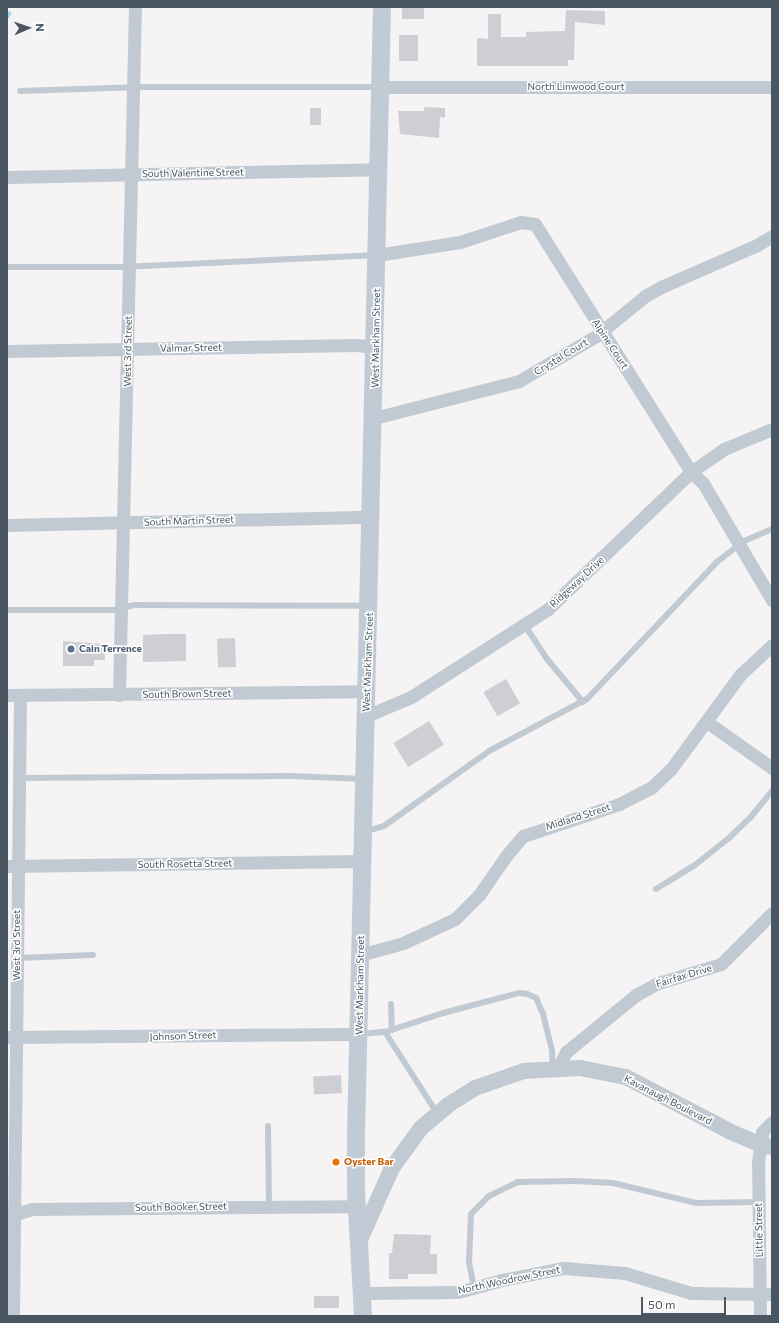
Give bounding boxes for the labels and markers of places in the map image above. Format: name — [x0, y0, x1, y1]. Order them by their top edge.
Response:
place label: Cain Terrence — [79, 643, 142, 655]
marker: Cain Terrence — [66, 644, 76, 654]
place label: Oyster Bar — [344, 1156, 394, 1168]
marker: Oyster Bar — [331, 1157, 341, 1167]

